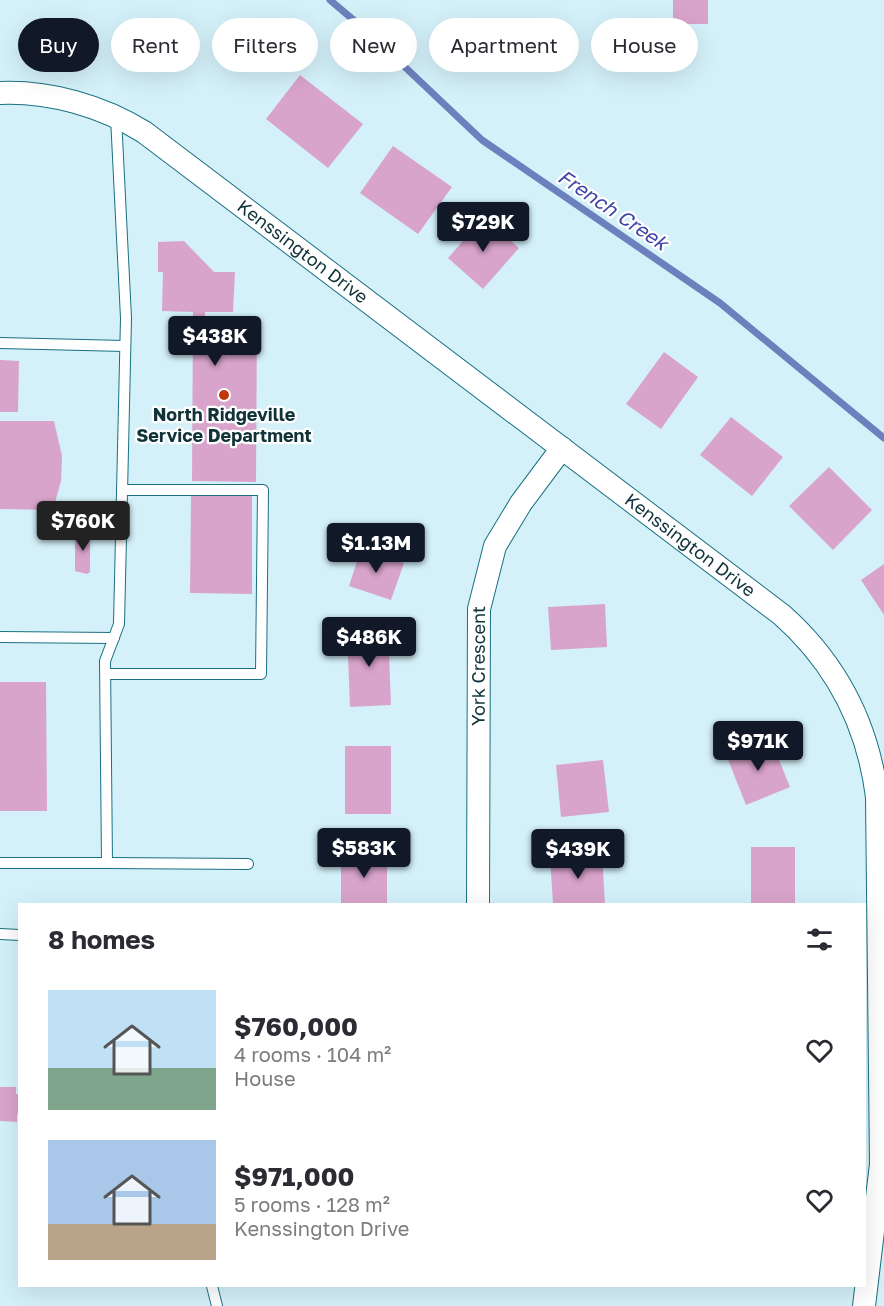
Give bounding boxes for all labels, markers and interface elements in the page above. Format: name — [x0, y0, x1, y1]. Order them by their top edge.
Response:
chip: Buy — [18, 18, 99, 72]
chip: Rent — [111, 18, 200, 72]
chip: Filters — [212, 18, 318, 72]
chip: New — [330, 18, 417, 72]
chip: Apartment — [429, 18, 579, 72]
chip: House — [591, 18, 698, 72]
water label: French Creek — [554, 164, 675, 256]
street label: Kenssington Drive — [233, 195, 373, 308]
pin: $729K — [441, 202, 525, 253]
text: $729K — [451, 209, 515, 233]
pin: $438K — [173, 316, 257, 367]
text: $438K — [182, 323, 248, 347]
marker: North Ridgeville Service Department — [217, 388, 231, 402]
place label: North Ridgeville Service Department — [136, 403, 312, 446]
street label: Kenssington Drive — [621, 488, 760, 601]
pin: $760K — [41, 501, 125, 552]
text: $760K — [51, 508, 115, 532]
pin: $1.13M — [327, 523, 425, 574]
text: $1.13M — [341, 530, 411, 554]
street label: York Crescent — [467, 606, 489, 726]
pin: $486K — [327, 617, 411, 668]
text: $486K — [336, 624, 402, 648]
pin: $971K — [716, 721, 800, 772]
text: $971K — [727, 728, 789, 752]
pin: $583K — [322, 828, 406, 879]
pin: $439K — [536, 829, 620, 880]
text: $583K — [331, 835, 397, 859]
text: $439K — [545, 836, 611, 860]
icon: filters — [803, 923, 836, 956]
text: 8 homes — [48, 924, 155, 955]
text: $760,000 — [234, 1011, 358, 1042]
icon: home — [96, 1014, 168, 1086]
icon: heart — [803, 1034, 836, 1067]
text: 4 rooms · 104 m² — [234, 1042, 391, 1066]
text: House — [234, 1066, 296, 1090]
text: $971,000 — [234, 1161, 355, 1192]
icon: home — [96, 1164, 168, 1236]
icon: heart — [803, 1184, 836, 1217]
text: 5 rooms · 128 m² — [234, 1192, 390, 1216]
text: Kenssington Drive — [234, 1216, 409, 1240]

